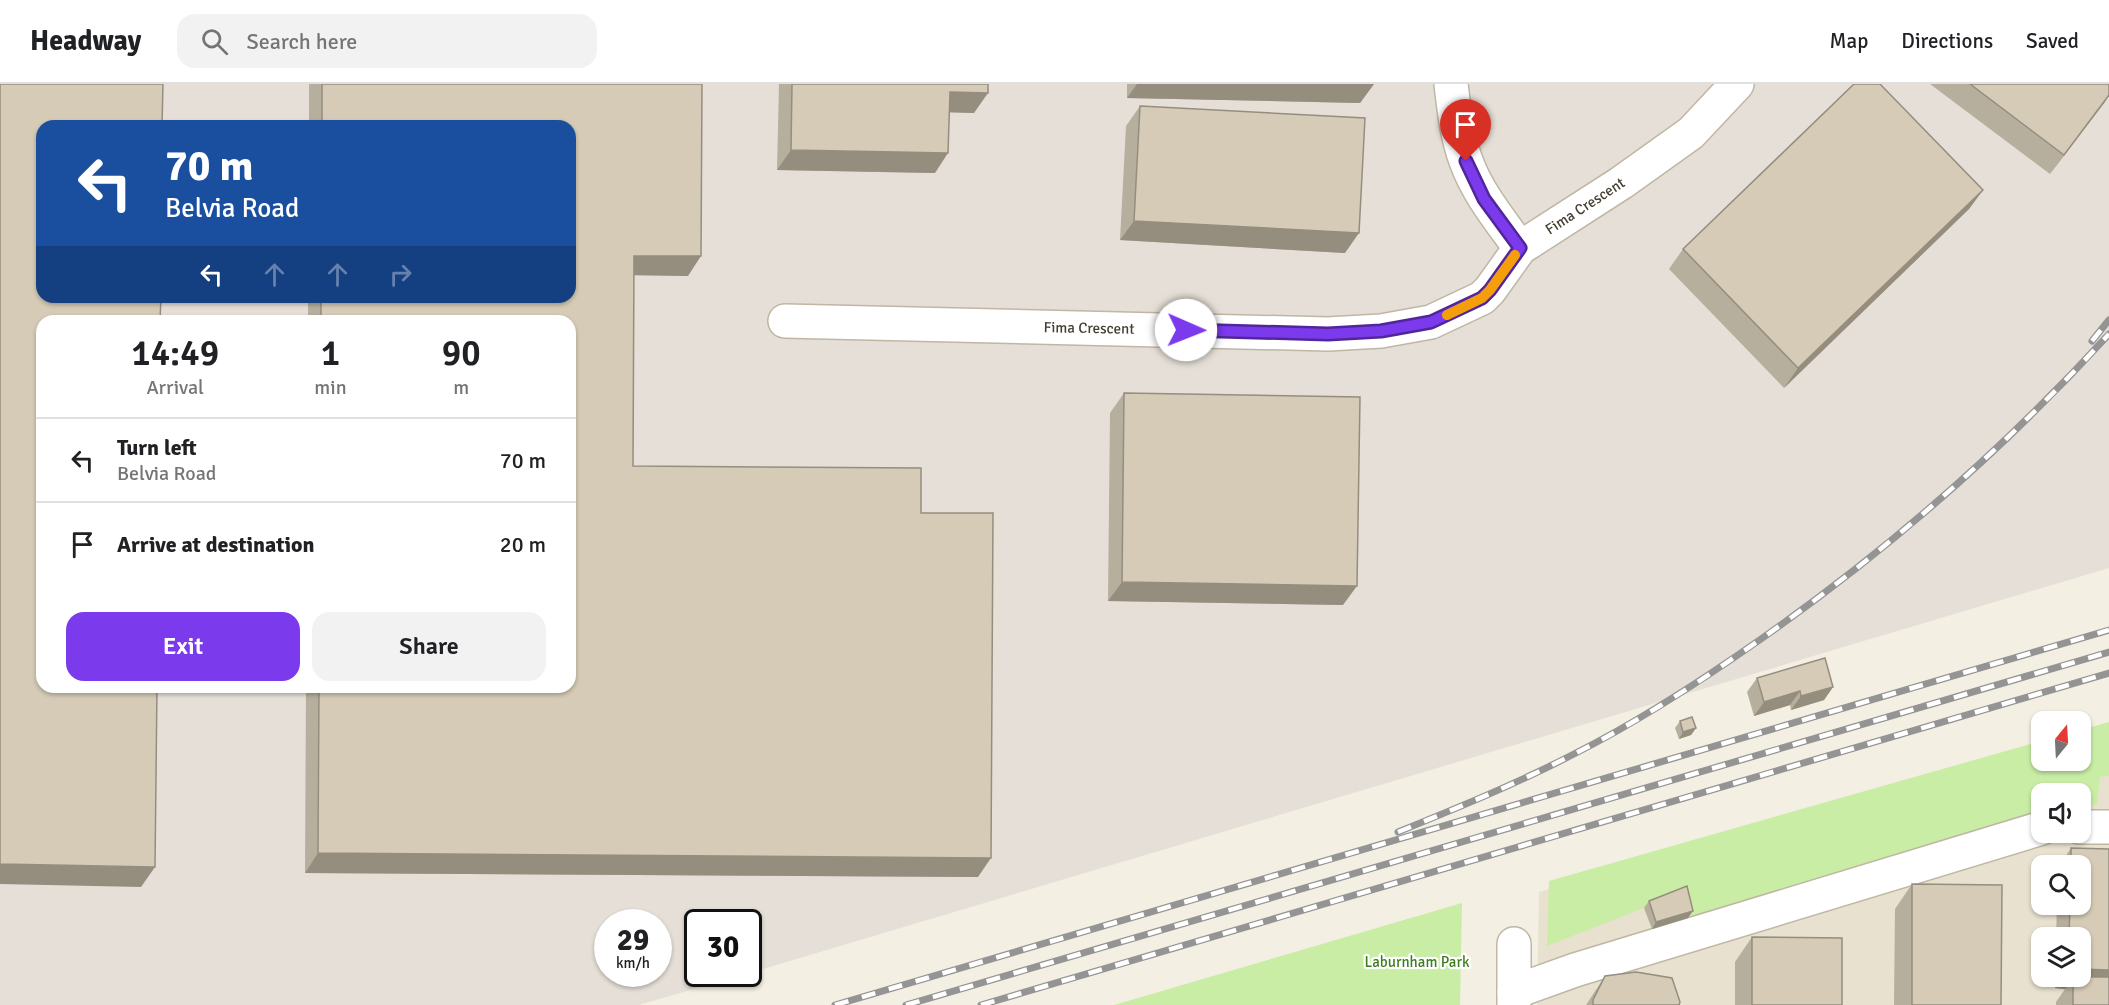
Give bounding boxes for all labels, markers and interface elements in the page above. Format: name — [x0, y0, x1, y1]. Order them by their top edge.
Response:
search box — [177, 14, 597, 68]
text: Headway — [30, 24, 141, 58]
icon: search — [198, 25, 231, 58]
text: Search here — [246, 28, 357, 55]
text: Map — [1830, 28, 1868, 54]
text: Directions — [1901, 28, 1993, 54]
text: Saved — [2026, 28, 2079, 54]
pin — [1440, 99, 1491, 161]
icon: arrive — [1449, 108, 1482, 141]
text: 70 m — [165, 141, 254, 192]
icon: left — [66, 144, 144, 222]
street label: Fima Crescent — [1542, 174, 1628, 238]
text: Belvia Road — [165, 192, 299, 225]
icon: left — [195, 258, 228, 291]
icon: ahead — [258, 258, 291, 291]
icon: ahead — [321, 258, 354, 291]
icon: right — [384, 258, 417, 291]
position arrow — [1154, 298, 1218, 362]
street label: Fima Crescent — [1043, 318, 1135, 338]
text: 14:49 — [131, 331, 219, 376]
text: 1 — [321, 331, 340, 376]
text: 90 — [442, 331, 481, 376]
text: Arrival — [146, 375, 204, 400]
text: min — [314, 375, 347, 400]
text: m — [453, 375, 469, 400]
text: Turn left — [117, 434, 197, 461]
icon: left — [66, 444, 99, 477]
text: 70 m — [500, 447, 546, 474]
text: Belvia Road — [117, 461, 216, 486]
icon: arrive — [66, 528, 99, 561]
text: Arrive at destination — [117, 531, 314, 558]
text: 20 m — [500, 531, 546, 558]
button: Exit — [66, 612, 300, 681]
button: Share — [312, 612, 546, 681]
north arrow — [2031, 711, 2091, 771]
map controls — [2031, 711, 2091, 987]
button: sound — [2031, 783, 2091, 843]
button: search — [2031, 855, 2091, 915]
speed limit sign: 30 — [684, 909, 762, 987]
text: 29 — [617, 922, 649, 959]
button: layers — [2031, 927, 2091, 987]
park label: Laburnham Park — [1365, 953, 1470, 971]
text: km/h — [616, 954, 650, 972]

